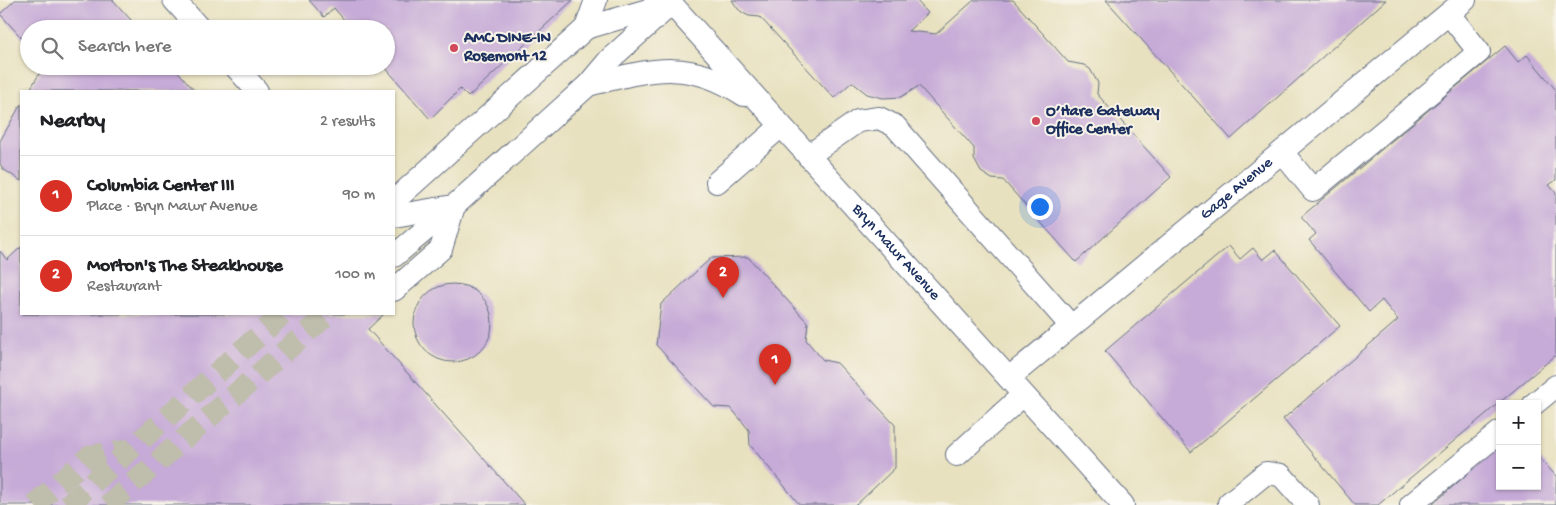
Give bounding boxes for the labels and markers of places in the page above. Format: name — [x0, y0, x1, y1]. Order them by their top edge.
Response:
place label: AMC DINE-IN Rosemont 12 — [463, 30, 552, 67]
marker: AMC DINE-IN Rosemont 12 — [448, 42, 460, 54]
place label: O’Hare Gateway Office Center — [1046, 103, 1159, 140]
marker: O’Hare Gateway Office Center — [1030, 115, 1042, 127]
pin: 2 — [707, 257, 739, 298]
pin: 1 — [759, 344, 791, 385]

